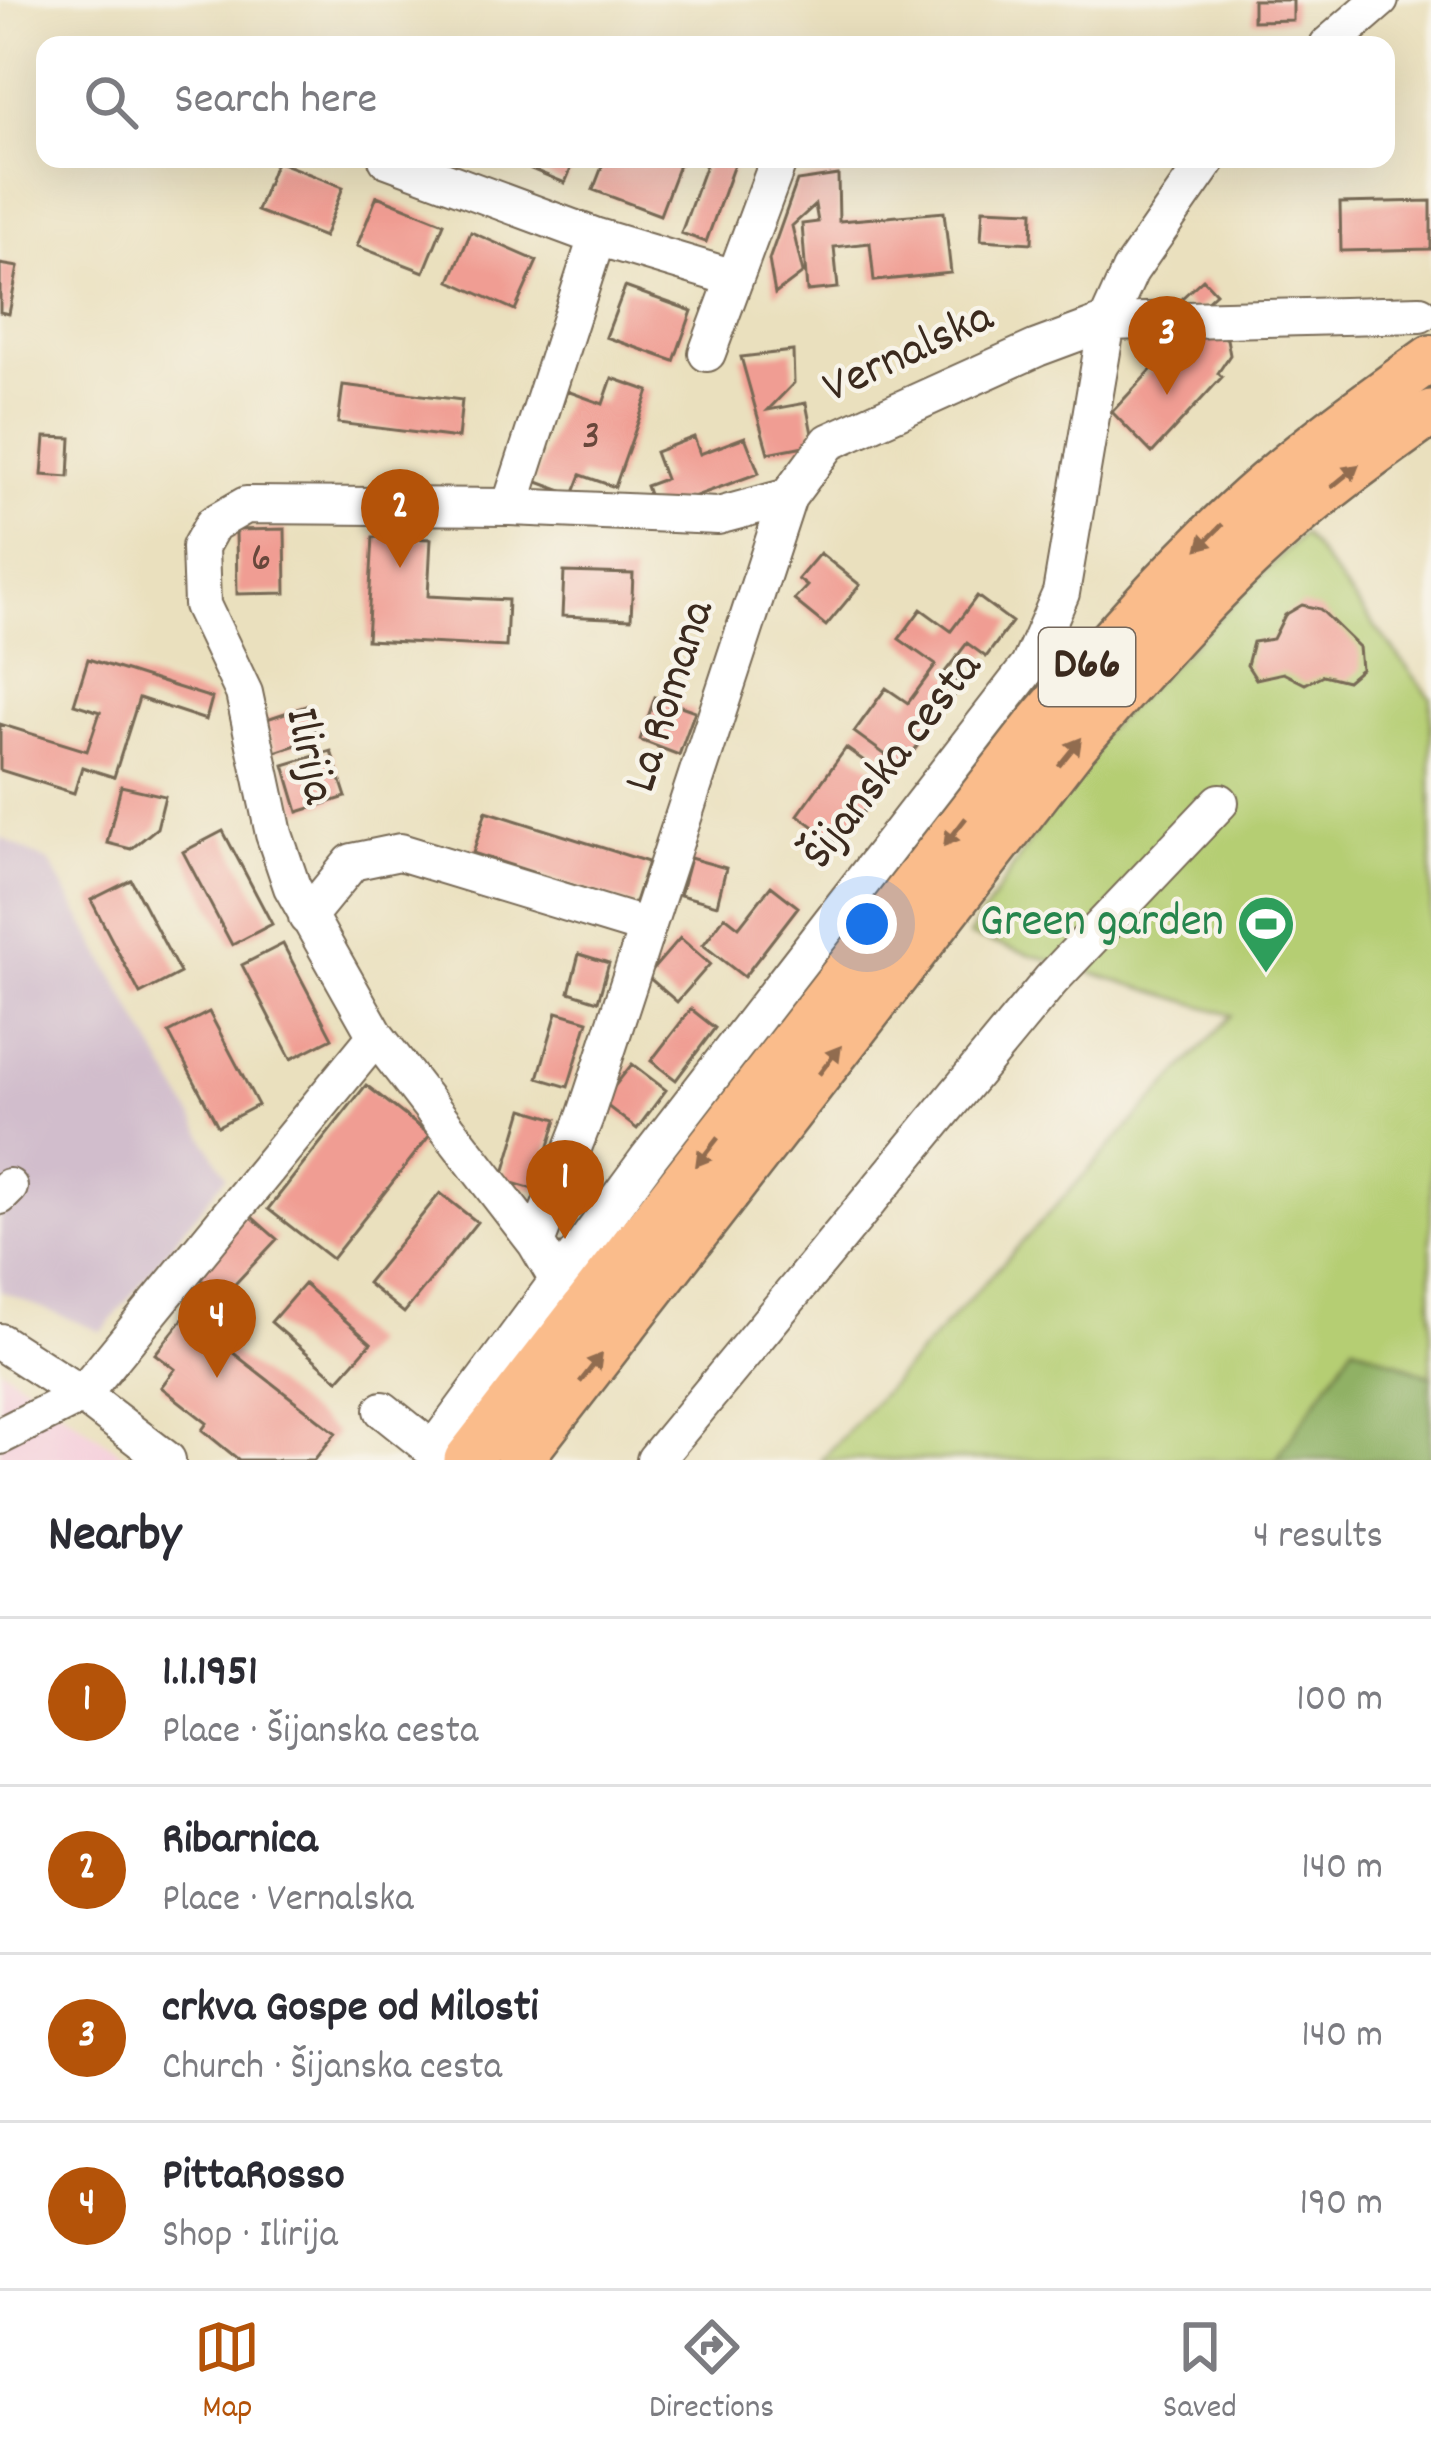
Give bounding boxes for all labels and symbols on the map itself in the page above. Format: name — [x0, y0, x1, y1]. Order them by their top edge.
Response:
street label: Vernalska — [813, 285, 1007, 424]
pin: 3 — [1128, 296, 1206, 395]
house number: 3 — [582, 409, 600, 469]
one-way arrow — [1329, 464, 1360, 490]
pin: 2 — [361, 469, 439, 568]
one-way arrow — [1196, 523, 1224, 551]
house number: 6 — [251, 531, 271, 591]
street label: La Romana — [609, 591, 736, 802]
road number: D66 — [1039, 628, 1135, 706]
street label: Šijanska cesta — [787, 637, 1002, 886]
street label: Ilirija — [263, 701, 351, 812]
one-way arrow — [1057, 737, 1082, 768]
one-way arrow — [943, 816, 968, 848]
place label: Green garden — [979, 890, 1224, 959]
sports icon: Green garden — [1235, 893, 1297, 975]
your location — [837, 894, 897, 954]
one-way arrow — [817, 1044, 842, 1075]
one-way arrow — [695, 1136, 720, 1167]
pin: 1 — [526, 1140, 604, 1239]
pin: 4 — [178, 1279, 256, 1378]
one-way arrow — [578, 1352, 603, 1383]

